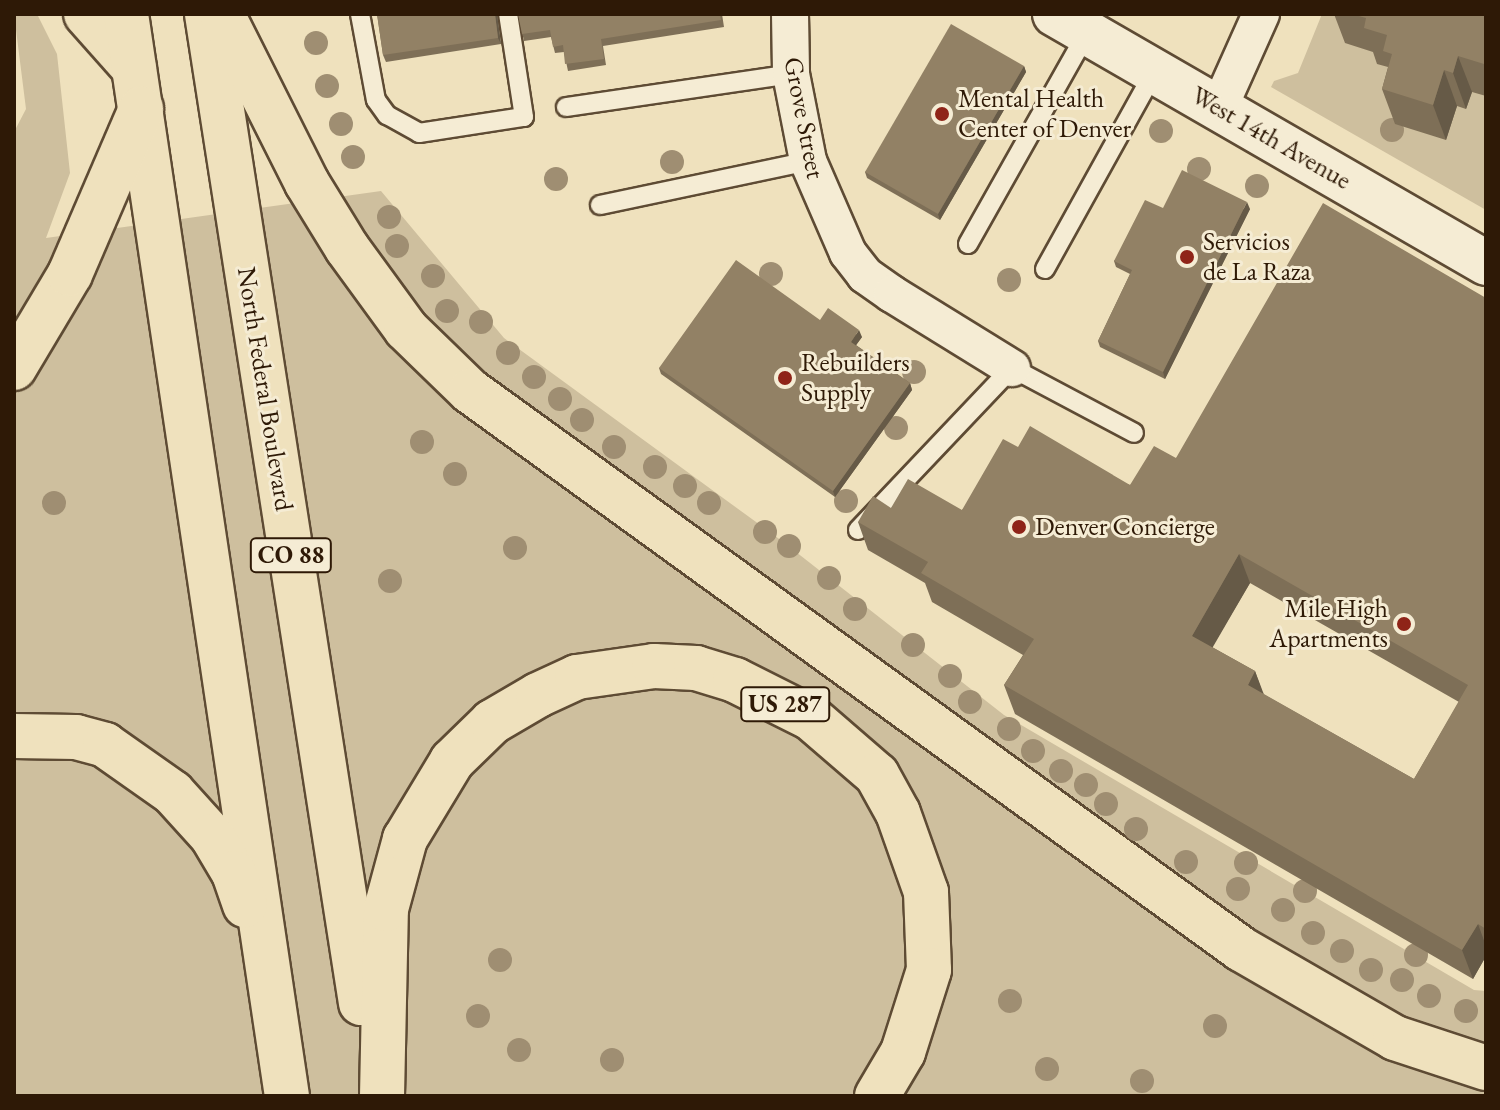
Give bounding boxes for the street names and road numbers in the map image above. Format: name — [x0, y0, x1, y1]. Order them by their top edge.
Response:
street label: Grove Street — [777, 54, 831, 182]
street label: West 14th Avenue — [1185, 80, 1357, 196]
street label: North Federal Boulevard — [230, 265, 300, 513]
road number: CO 88 — [249, 535, 333, 575]
road number: US 287 — [739, 684, 831, 724]

